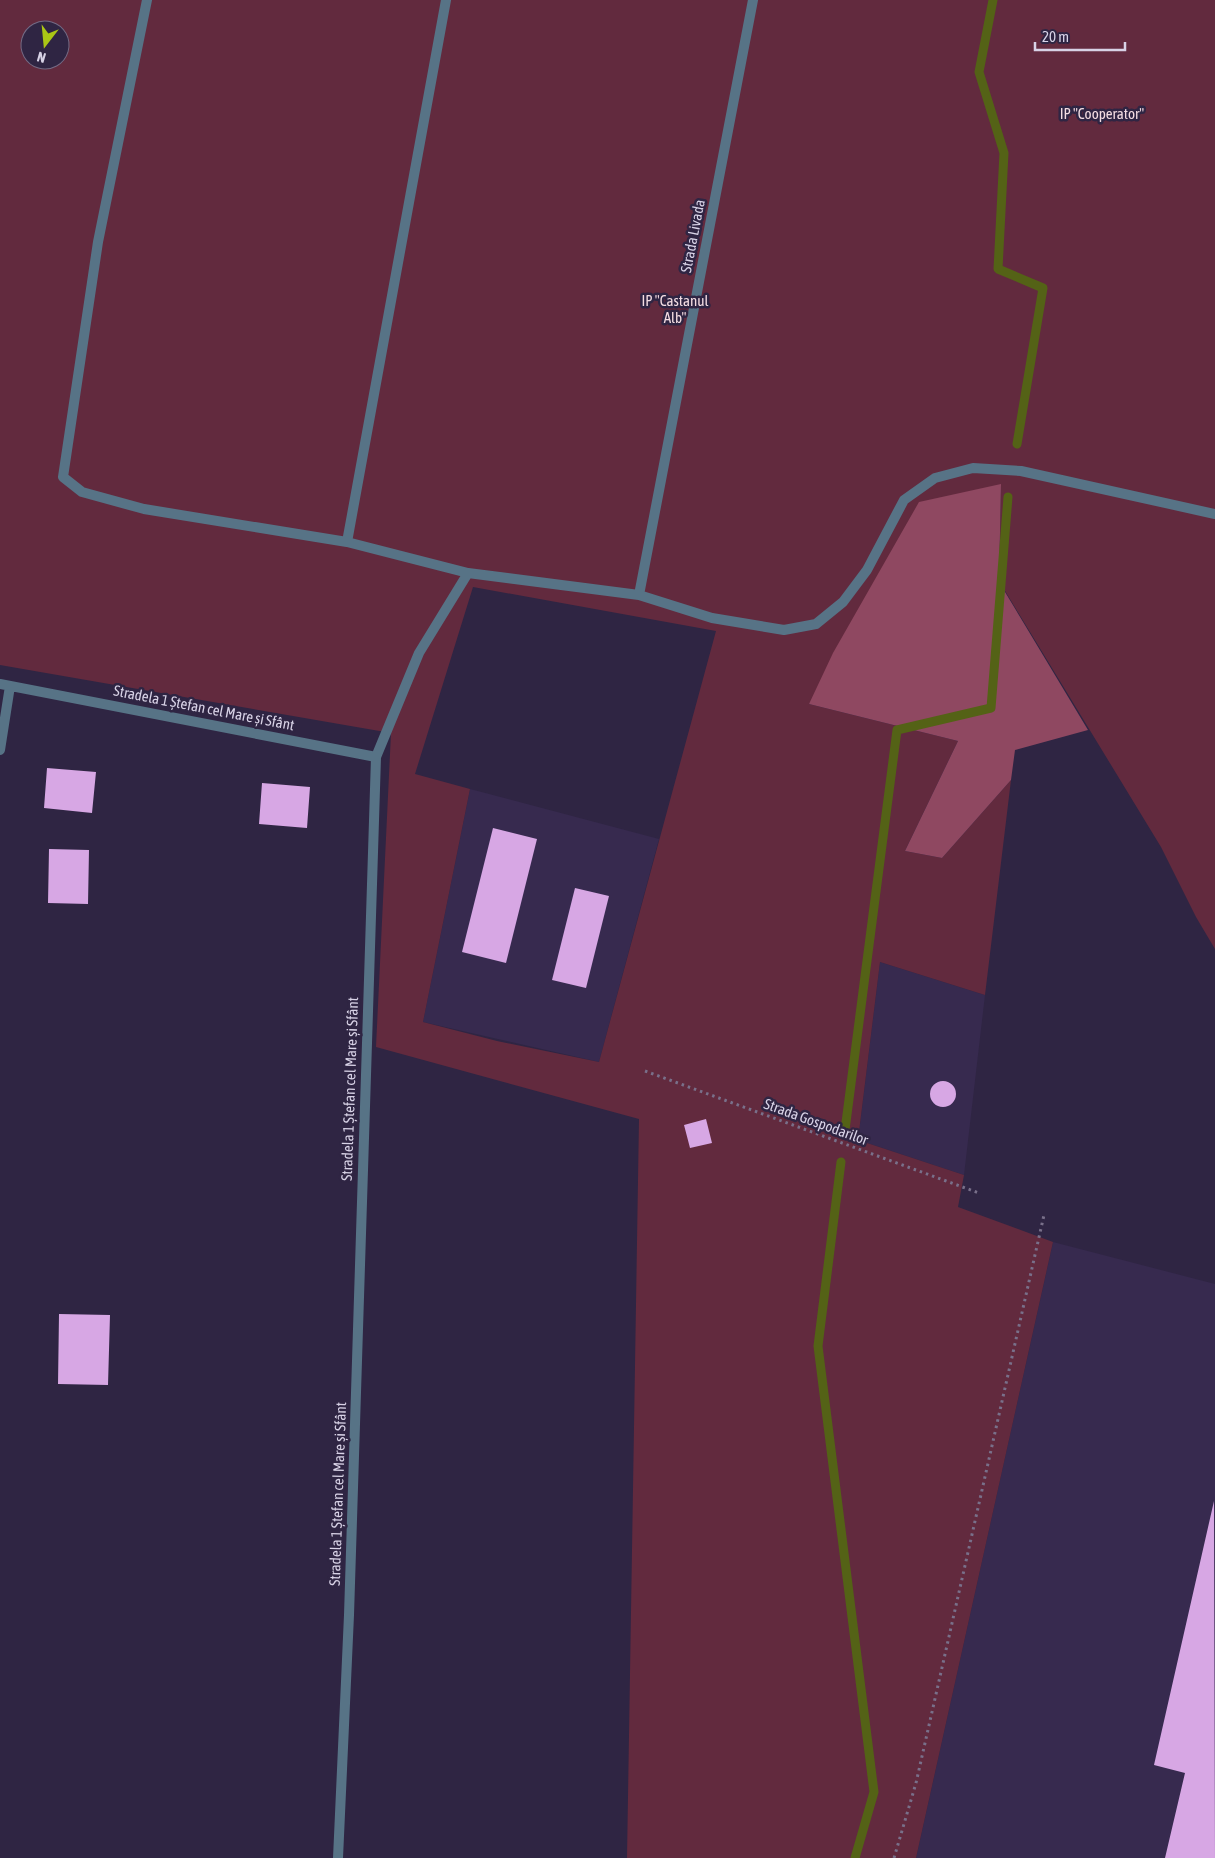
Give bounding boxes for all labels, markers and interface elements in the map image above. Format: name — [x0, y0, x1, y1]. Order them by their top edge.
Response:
north arrow — [20, 20, 70, 70]
scale bar — [1035, 20, 1125, 52]
text: 20 m — [1042, 28, 1069, 45]
text: N — [35, 49, 48, 66]
park label: IP "Cooperator" — [1060, 105, 1144, 122]
street label: Strada Livada — [677, 198, 708, 274]
park label: IP "Castanul Alb" — [642, 292, 708, 326]
street label: Stradela 1 Ștefan cel Mare și Sfânt — [112, 682, 296, 733]
street label: Stradela 1 Ștefan cel Mare și Sfânt — [338, 997, 361, 1181]
street label: Strada Gospodarilor — [762, 1095, 871, 1148]
street label: Stradela 1 Ștefan cel Mare și Sfânt — [326, 1402, 349, 1586]

